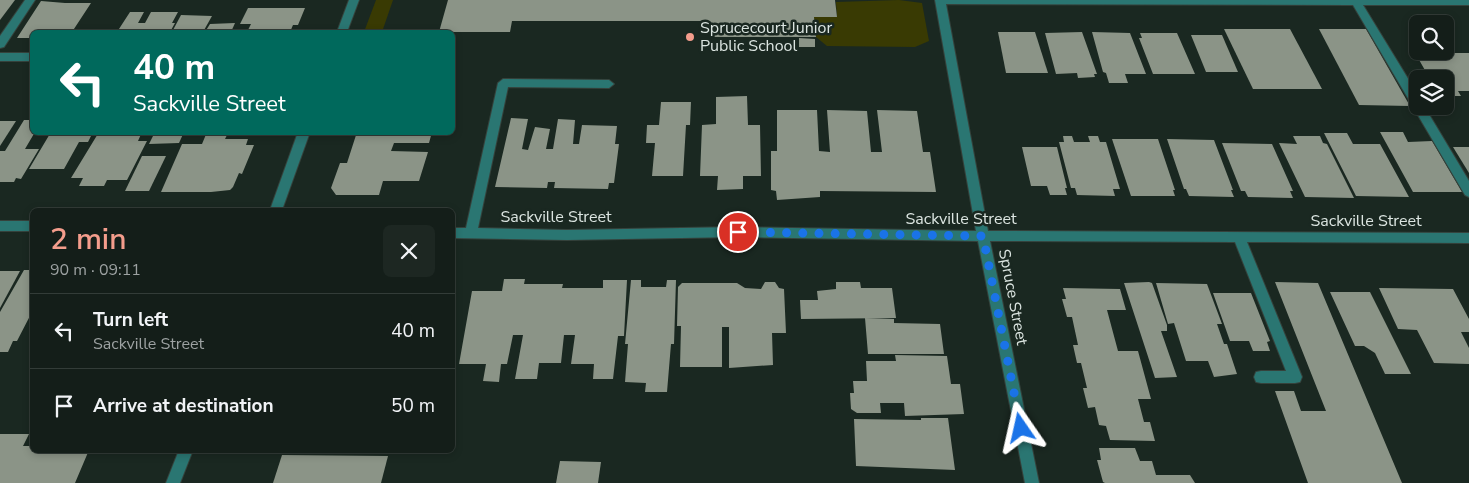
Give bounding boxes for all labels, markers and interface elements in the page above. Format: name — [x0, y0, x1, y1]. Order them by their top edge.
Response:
map controls — [1409, 15, 1454, 115]
button: search — [1409, 15, 1454, 60]
place label: Sprucecourt Junior Public School — [700, 17, 832, 57]
marker: Sprucecourt Junior Public School — [684, 31, 696, 43]
text: 40 m — [133, 44, 215, 91]
icon: left — [50, 50, 115, 115]
button: layers — [1409, 70, 1454, 115]
text: Sackville Street — [133, 89, 286, 119]
street label: Sackville Street — [500, 206, 612, 228]
street label: Sackville Street — [905, 208, 1017, 230]
street label: Sackville Street — [1310, 210, 1422, 232]
pin — [717, 211, 759, 253]
icon: arrive — [724, 218, 752, 246]
text: 2 min — [50, 219, 126, 260]
button: close — [383, 225, 435, 277]
street label: Spruce Street — [993, 247, 1033, 347]
text: 90 m · 09:11 — [50, 259, 141, 281]
text: Turn left — [93, 307, 168, 333]
icon: left — [50, 317, 78, 345]
text: 40 m — [391, 318, 435, 344]
text: Sackville Street — [93, 333, 204, 355]
icon: arrive — [50, 392, 78, 420]
text: Arrive at destination — [93, 393, 274, 419]
text: 50 m — [391, 393, 435, 419]
position arrow — [994, 401, 1046, 453]

